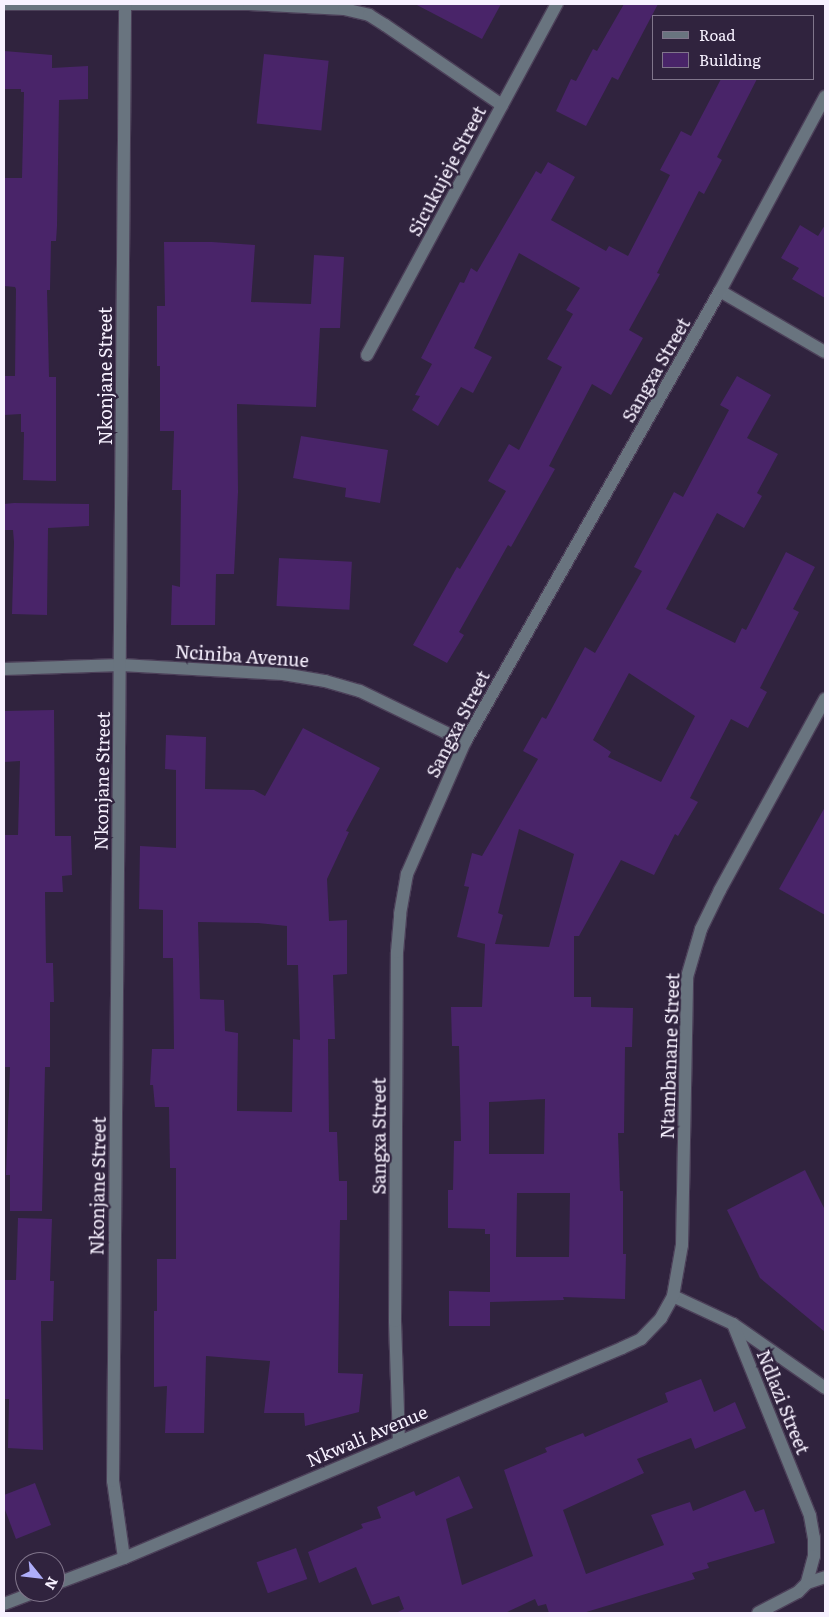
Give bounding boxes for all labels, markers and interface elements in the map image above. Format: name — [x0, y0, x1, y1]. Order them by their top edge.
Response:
legend — [652, 15, 814, 80]
text: Road — [699, 23, 735, 46]
text: Building — [699, 48, 761, 71]
street label: Sicukujeje Street — [404, 102, 490, 240]
street label: Nkonjane Street — [94, 307, 116, 445]
street label: Sangxa Street — [617, 314, 695, 426]
street label: Nciniba Avenue — [174, 641, 310, 671]
street label: Sangxa Street — [422, 667, 494, 781]
street label: Nkonjane Street — [90, 711, 114, 851]
street label: Ntambanane Street — [656, 973, 684, 1139]
street label: Sangxa Street — [368, 1077, 390, 1195]
street label: Nkonjane Street — [86, 1116, 110, 1256]
street label: Ndlazi Street — [752, 1347, 814, 1457]
street label: Nkwali Avenue — [303, 1401, 431, 1471]
north arrow — [15, 1552, 65, 1602]
text: N — [41, 1574, 64, 1594]

